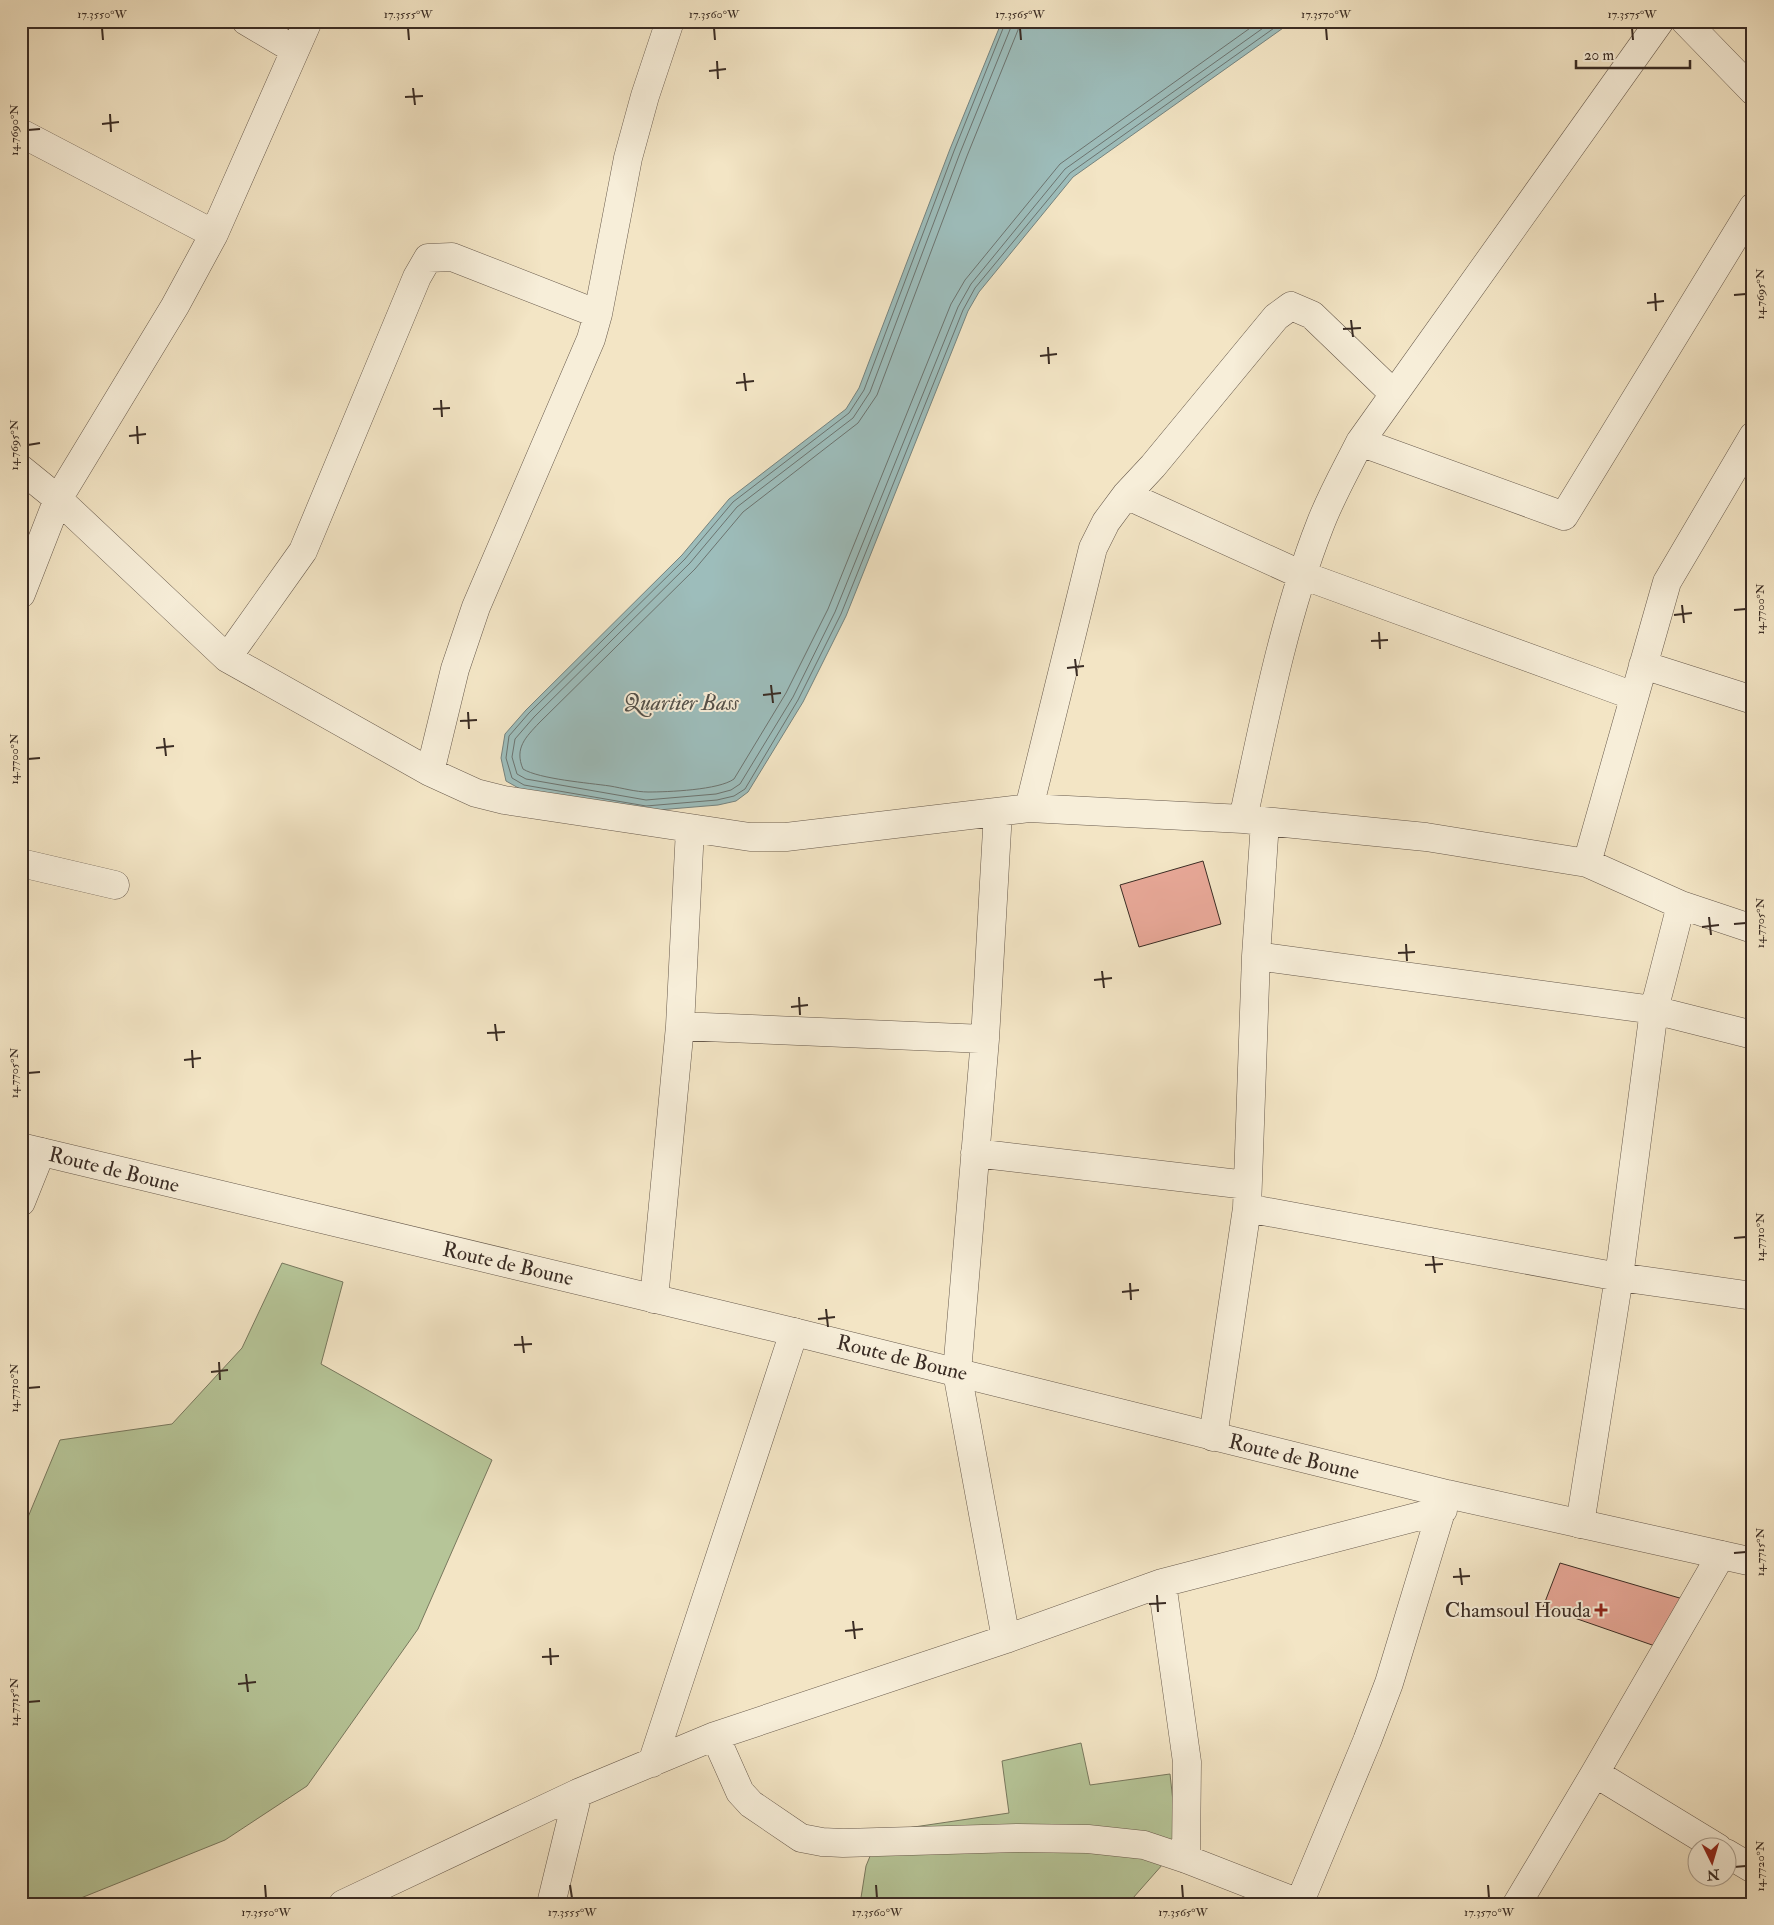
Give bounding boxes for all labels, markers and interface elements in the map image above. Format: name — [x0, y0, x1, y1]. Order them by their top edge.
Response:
text: 17.3550°W — [77, 7, 128, 22]
text: 17.3555°W — [384, 7, 433, 22]
text: 17.3560°W — [689, 7, 740, 22]
text: 17.3565°W — [995, 7, 1046, 22]
text: 17.3570°W — [1301, 7, 1352, 22]
text: 17.3575°W — [1608, 7, 1657, 22]
scale bar — [1576, 38, 1690, 70]
text: 20 m — [1584, 46, 1614, 65]
text: 14.7690°N — [7, 104, 22, 156]
text: 14.7695°N — [1753, 268, 1768, 319]
text: 14.7695°N — [7, 419, 22, 470]
text: 14.7700°N — [1753, 583, 1768, 635]
water label: Quartier Bass — [623, 689, 739, 717]
text: 14.7700°N — [7, 733, 22, 785]
text: 14.7705°N — [1753, 898, 1768, 948]
text: 14.7705°N — [7, 1048, 22, 1098]
street label: Route de Boune — [46, 1141, 182, 1199]
text: 14.7710°N — [1753, 1212, 1768, 1262]
street label: Route de Boune — [440, 1236, 576, 1292]
street label: Route de Boune — [834, 1329, 970, 1387]
text: 14.7710°N — [7, 1363, 22, 1413]
street label: Route de Boune — [1226, 1428, 1362, 1486]
text: 14.7715°N — [1753, 1528, 1768, 1576]
place label: Chamsoul Houda — [1445, 1597, 1591, 1624]
marker: Chamsoul Houda — [1595, 1604, 1607, 1616]
text: 14.7715°N — [7, 1678, 22, 1726]
north arrow — [1686, 1838, 1736, 1888]
text: 14.7720°N — [1753, 1840, 1768, 1892]
text: N — [1706, 1865, 1721, 1884]
text: 17.3550°W — [241, 1905, 292, 1920]
text: 17.3555°W — [548, 1905, 597, 1920]
text: 17.3560°W — [852, 1905, 903, 1920]
text: 17.3565°W — [1158, 1905, 1209, 1920]
text: 17.3570°W — [1464, 1905, 1515, 1920]

